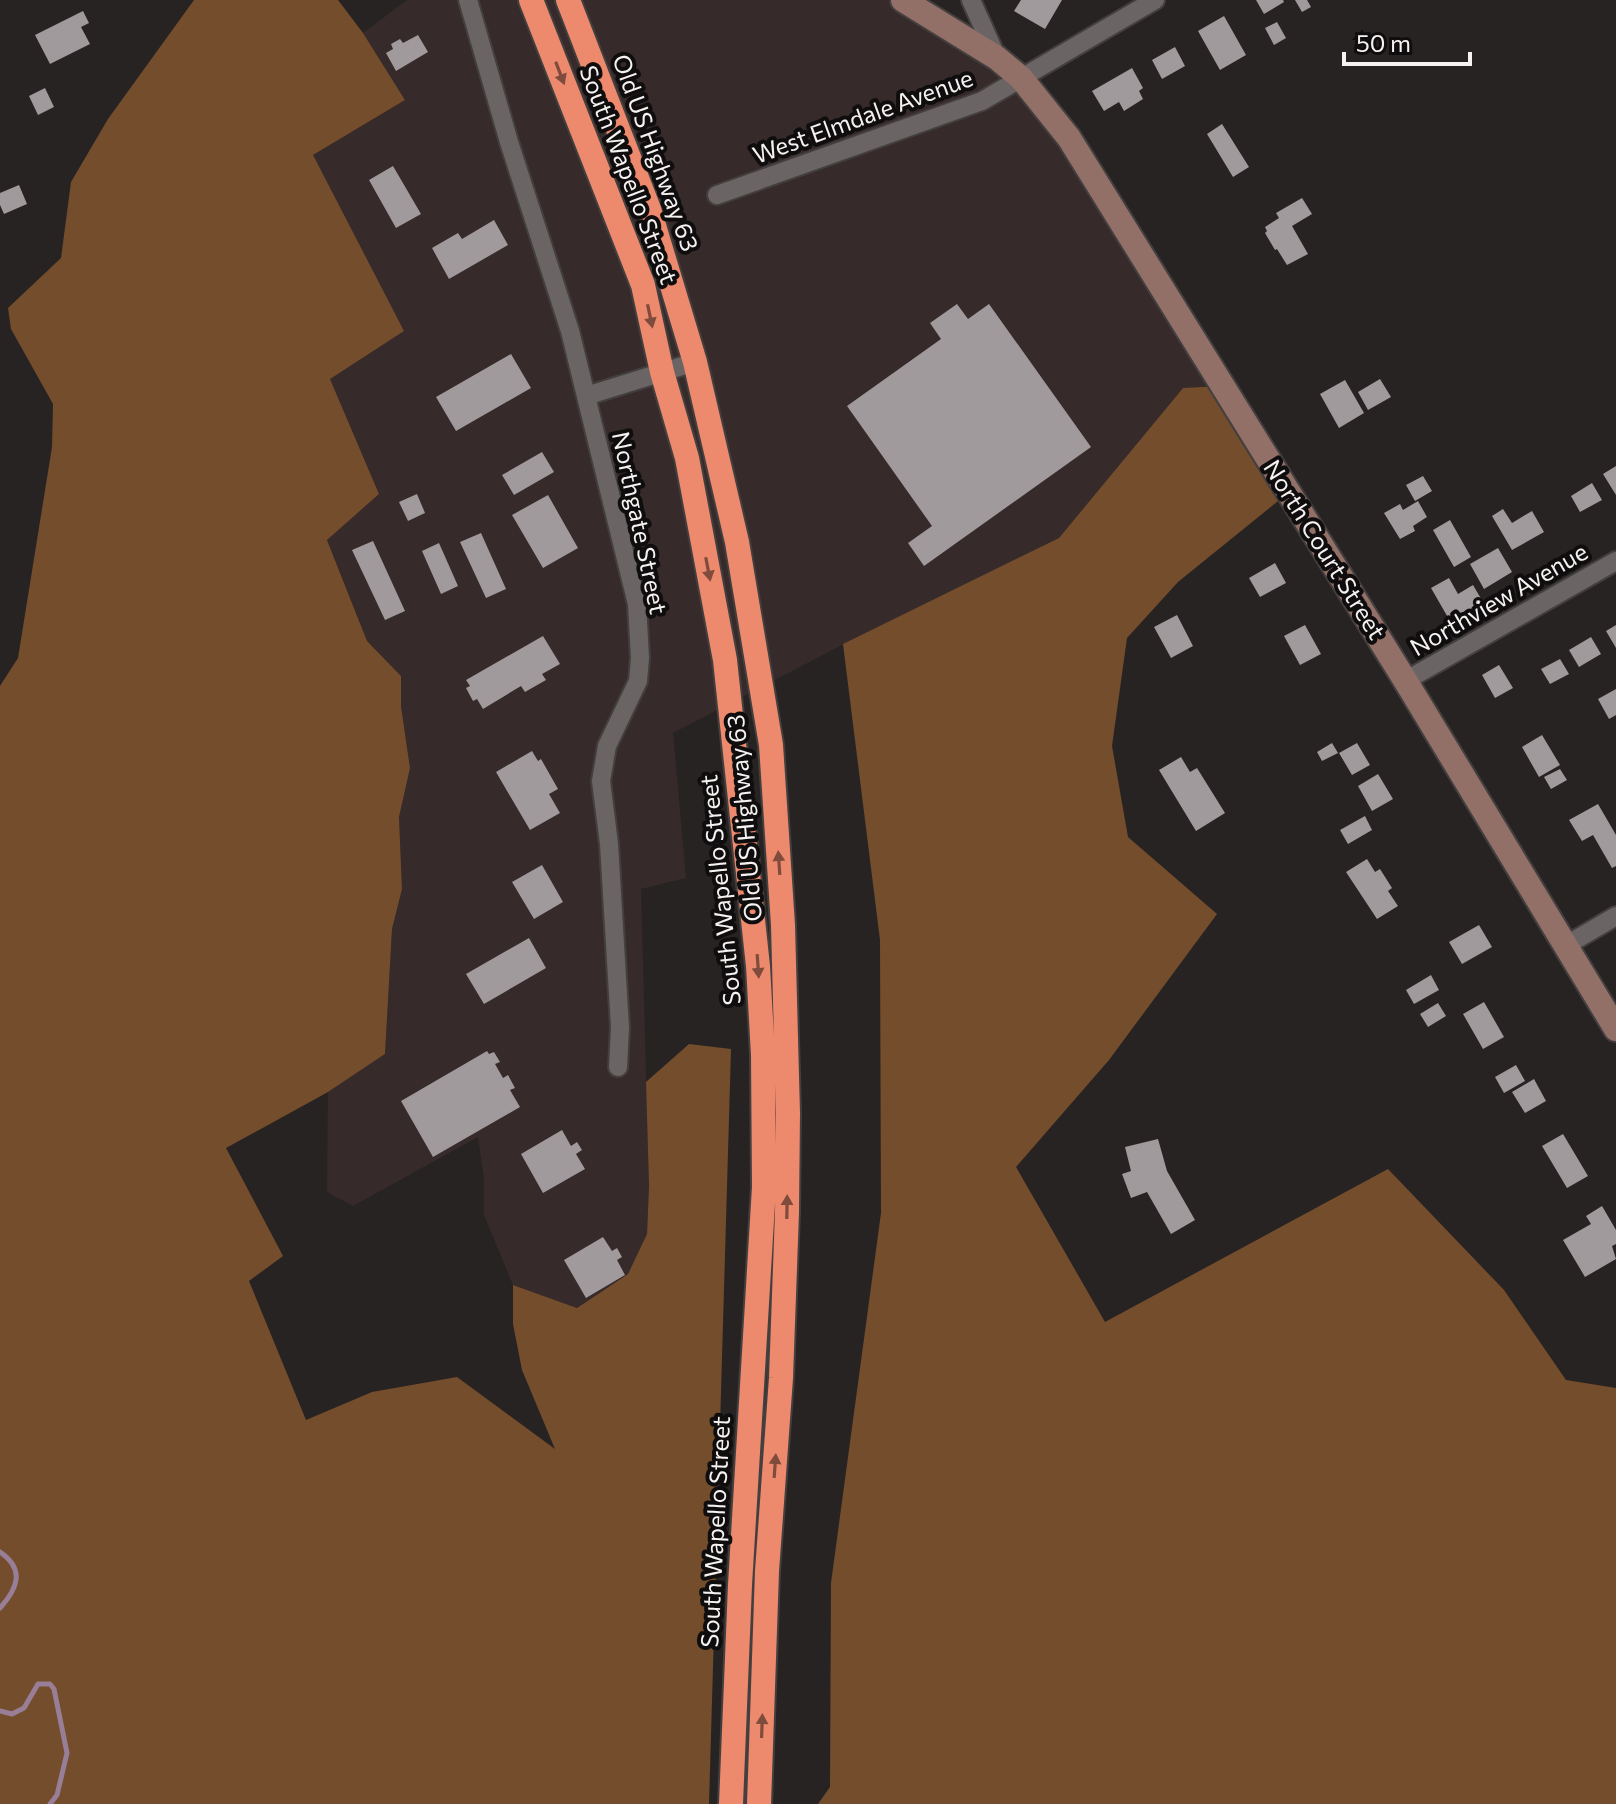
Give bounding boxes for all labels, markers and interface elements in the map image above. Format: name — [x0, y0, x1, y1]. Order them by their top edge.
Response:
scale bar — [1344, 16, 1470, 66]
text: 50 m — [1356, 28, 1411, 57]
street label: Old US Highway 63 — [607, 50, 706, 255]
one-way arrow — [554, 61, 567, 85]
street label: South Wapello Street — [574, 61, 684, 288]
street label: West Elmdale Avenue — [749, 62, 976, 169]
one-way arrow — [644, 304, 657, 329]
street label: Northgate Street — [607, 429, 674, 617]
street label: North Court Street — [1258, 454, 1392, 644]
street label: Northview Avenue — [1404, 536, 1592, 661]
one-way arrow — [703, 557, 715, 582]
street label: Old US Highway 63 — [720, 714, 767, 923]
street label: South Wapello Street — [693, 773, 746, 1007]
one-way arrow — [772, 850, 785, 875]
one-way arrow — [752, 954, 765, 979]
one-way arrow — [781, 1194, 793, 1219]
street label: South Wapello Street — [694, 1415, 735, 1648]
one-way arrow — [769, 1453, 782, 1478]
one-way arrow — [755, 1713, 768, 1738]

